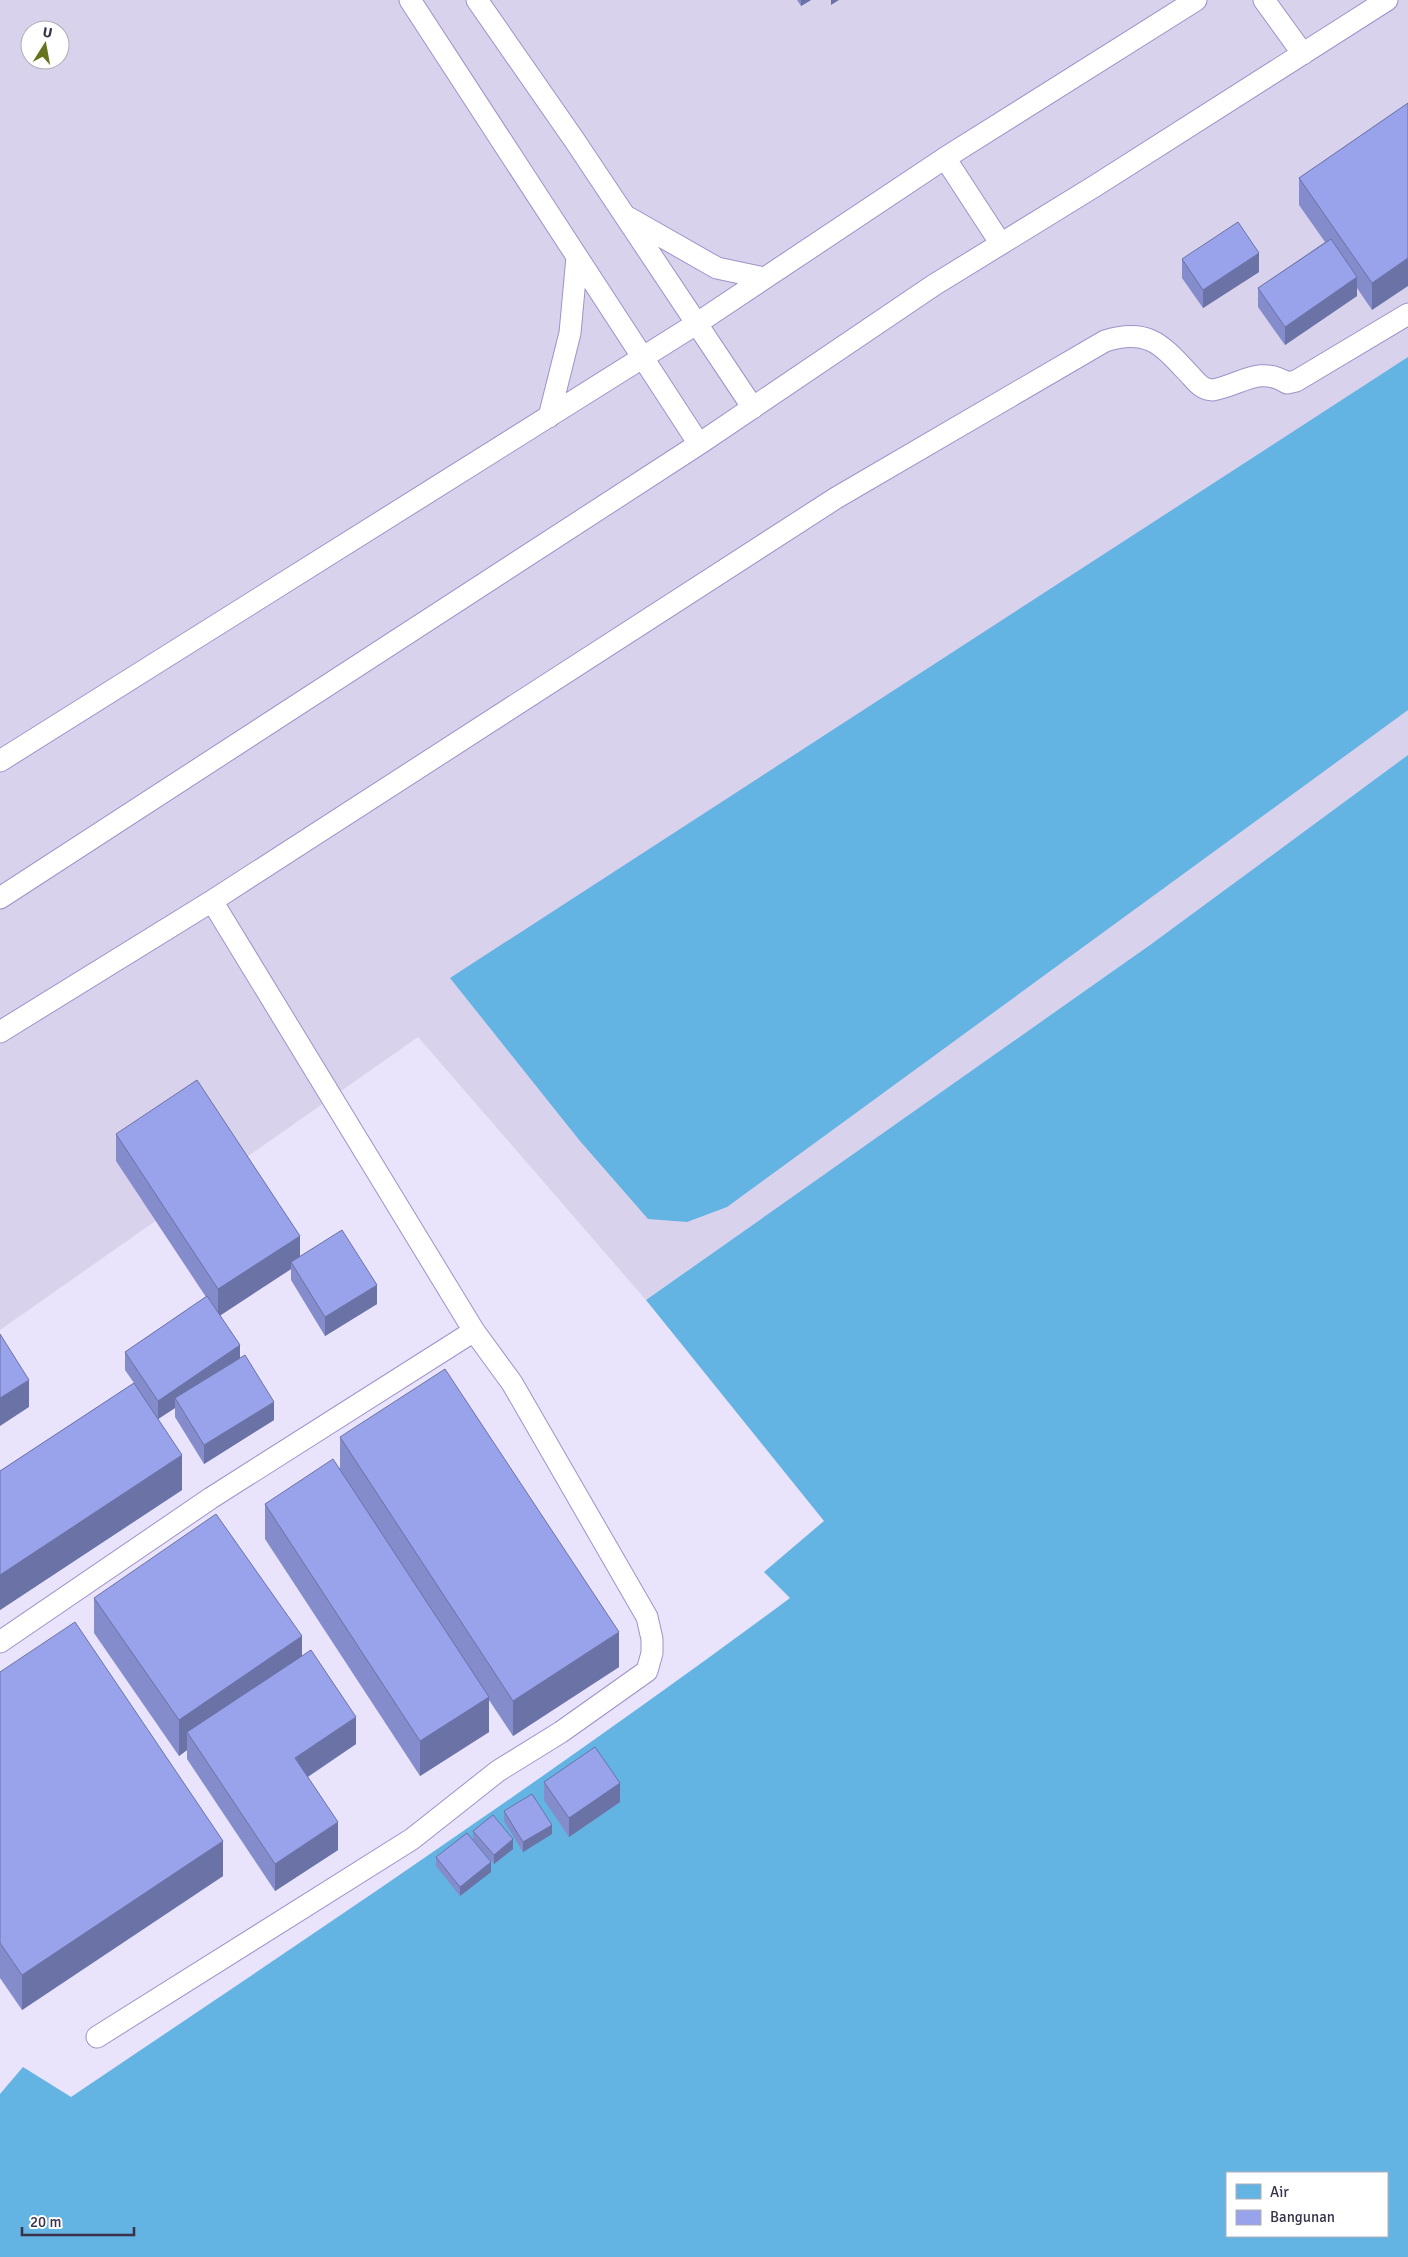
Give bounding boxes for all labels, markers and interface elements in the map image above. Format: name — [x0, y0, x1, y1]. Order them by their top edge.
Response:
north arrow — [20, 20, 70, 70]
text: U — [41, 23, 54, 42]
legend — [1226, 2172, 1388, 2237]
text: Air — [1270, 2183, 1289, 2201]
scale bar — [22, 2204, 135, 2236]
text: Bangunan — [1270, 2208, 1335, 2226]
text: 20 m — [30, 2213, 61, 2231]

